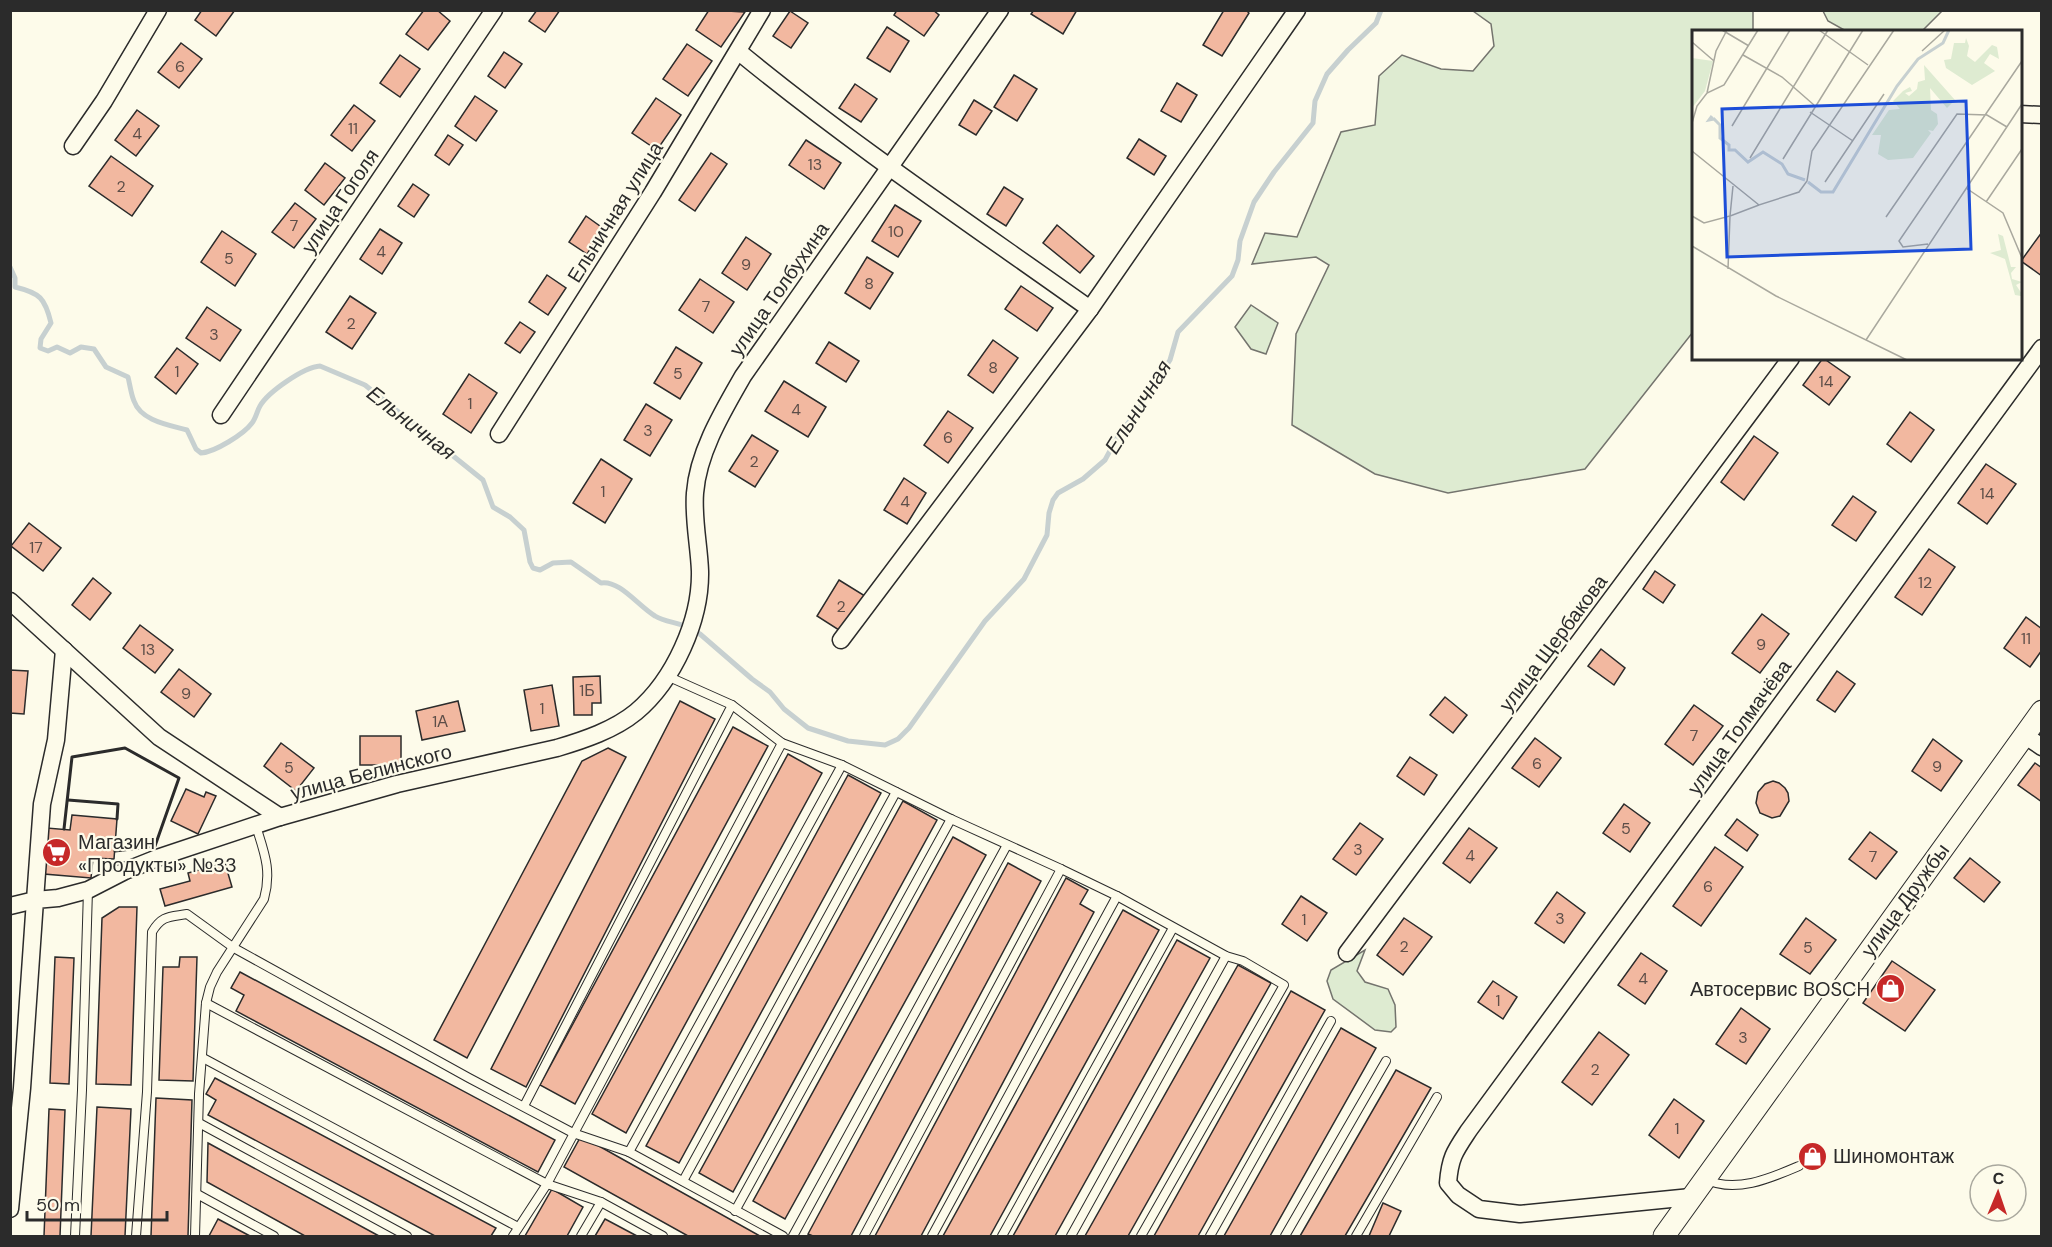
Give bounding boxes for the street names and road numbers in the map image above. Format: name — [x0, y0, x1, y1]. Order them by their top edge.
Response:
street label: Ельничная улица — [561, 136, 669, 287]
street label: улица Гоголя — [295, 144, 385, 258]
street label: улица Толбухина — [723, 216, 835, 361]
street label: улица Щербакова — [1493, 569, 1614, 717]
street label: улица Толмачёва — [1681, 654, 1797, 800]
street label: улица Белинского — [288, 738, 454, 806]
street label: улица Дружбы — [1855, 838, 1955, 962]

